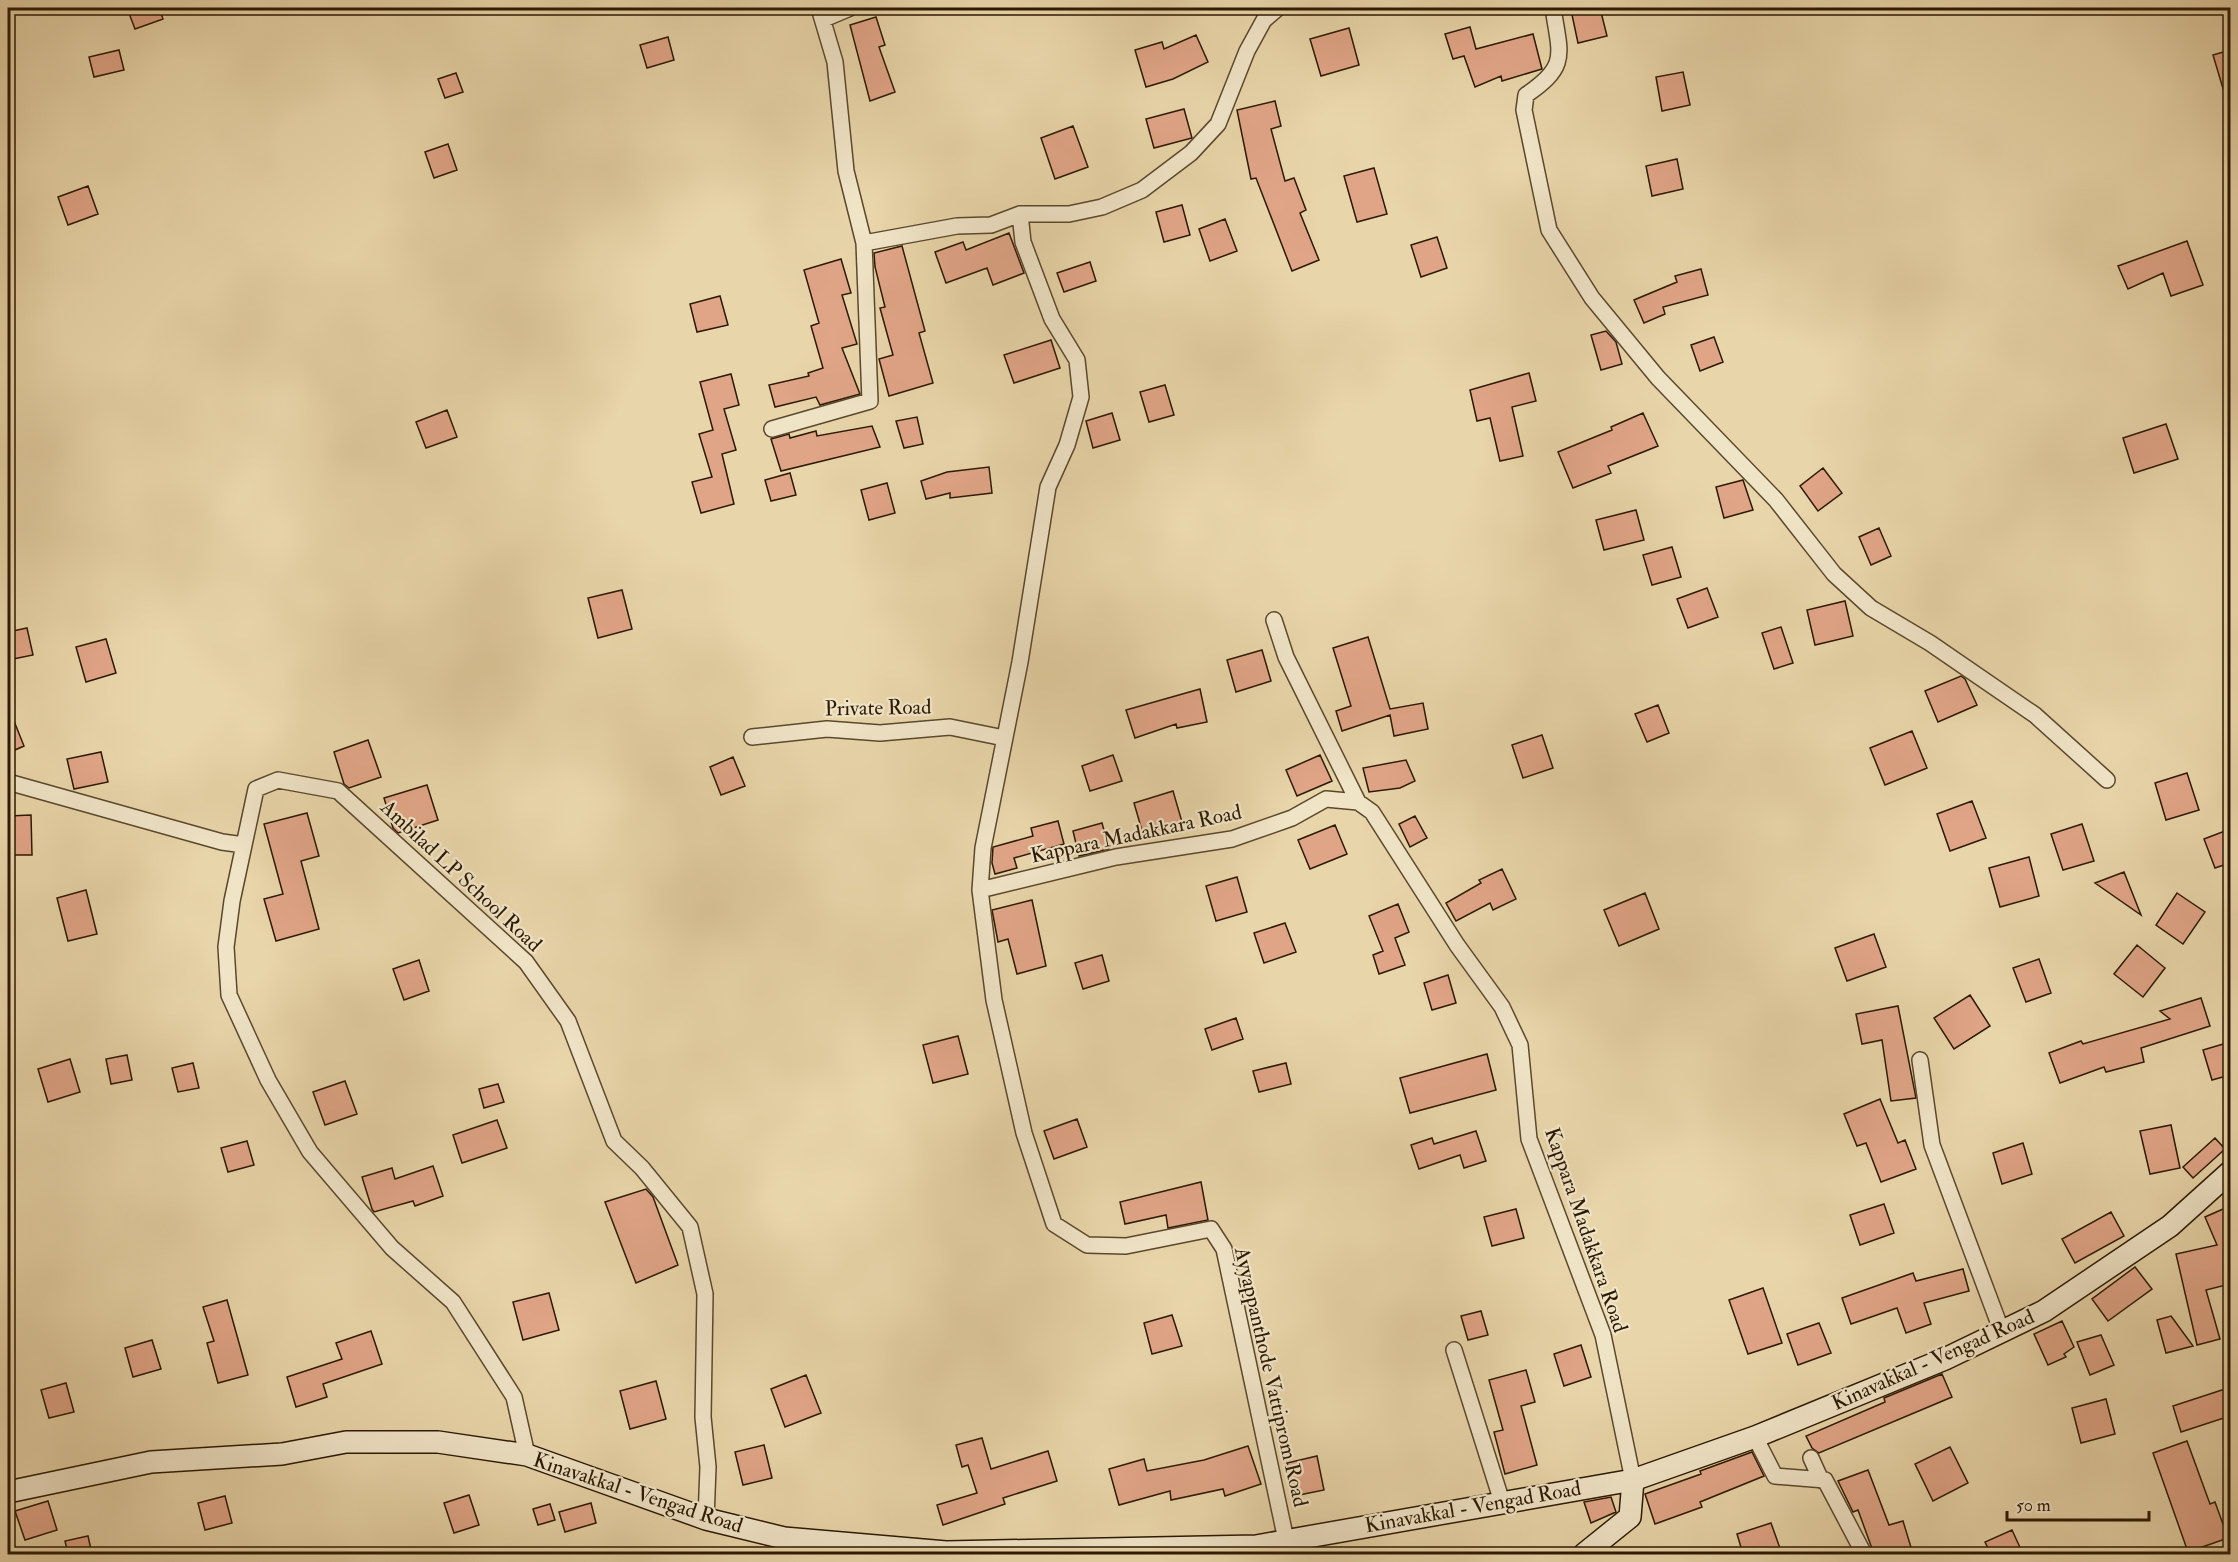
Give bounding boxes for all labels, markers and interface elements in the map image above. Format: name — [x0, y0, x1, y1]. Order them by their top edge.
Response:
street label: Private Road — [824, 694, 932, 722]
street label: Ambilad LP School Road — [374, 793, 548, 958]
street label: Kappara Madakkara Road — [1028, 798, 1245, 870]
street label: Kappara Madakkara Road — [1538, 1124, 1634, 1337]
street label: Ayyappanthode Vattiprom Road — [1228, 1243, 1314, 1510]
street label: Kinavakkal - Vengad Road — [1828, 1303, 2039, 1417]
street label: Kinavakkal - Vengad Road — [530, 1446, 747, 1540]
street label: Kinavakkal - Vengad Road — [1363, 1475, 1584, 1539]
scale bar — [2007, 1484, 2150, 1522]
text: 50 m — [2016, 1494, 2051, 1517]

